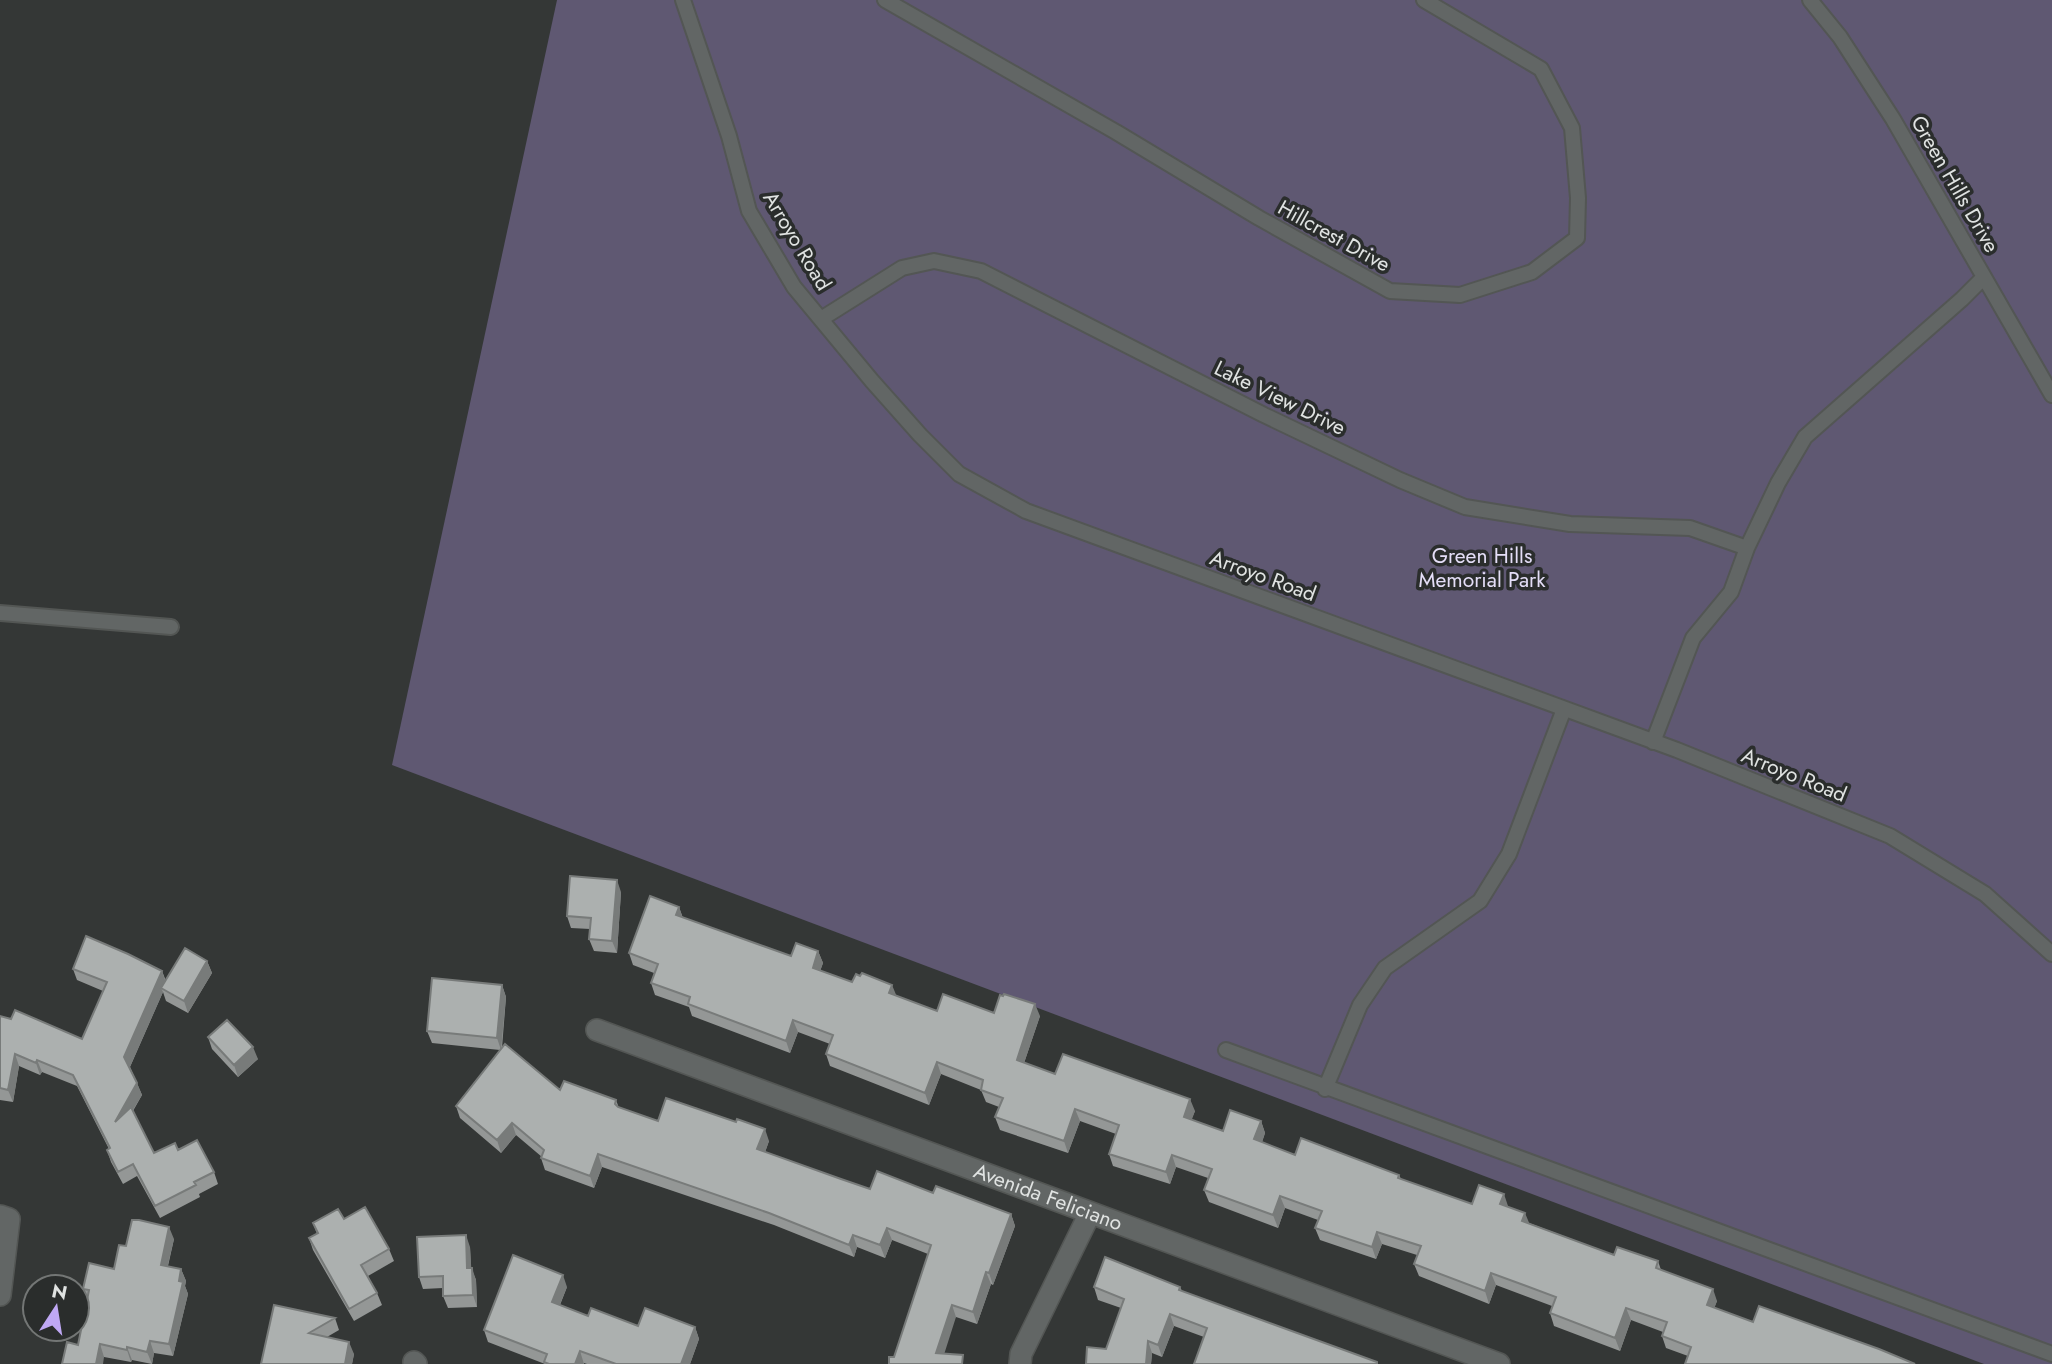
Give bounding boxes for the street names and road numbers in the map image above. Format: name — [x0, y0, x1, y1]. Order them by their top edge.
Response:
street label: Green Hills Drive — [1904, 110, 2007, 258]
street label: Arroyo Road — [756, 186, 838, 296]
street label: Hillcrest Drive — [1272, 193, 1396, 279]
street label: Lake View Drive — [1209, 353, 1351, 443]
street label: Arroyo Road — [1206, 543, 1320, 609]
street label: Arroyo Road — [1737, 740, 1851, 810]
street label: Avenida Feliciano — [969, 1156, 1127, 1238]

